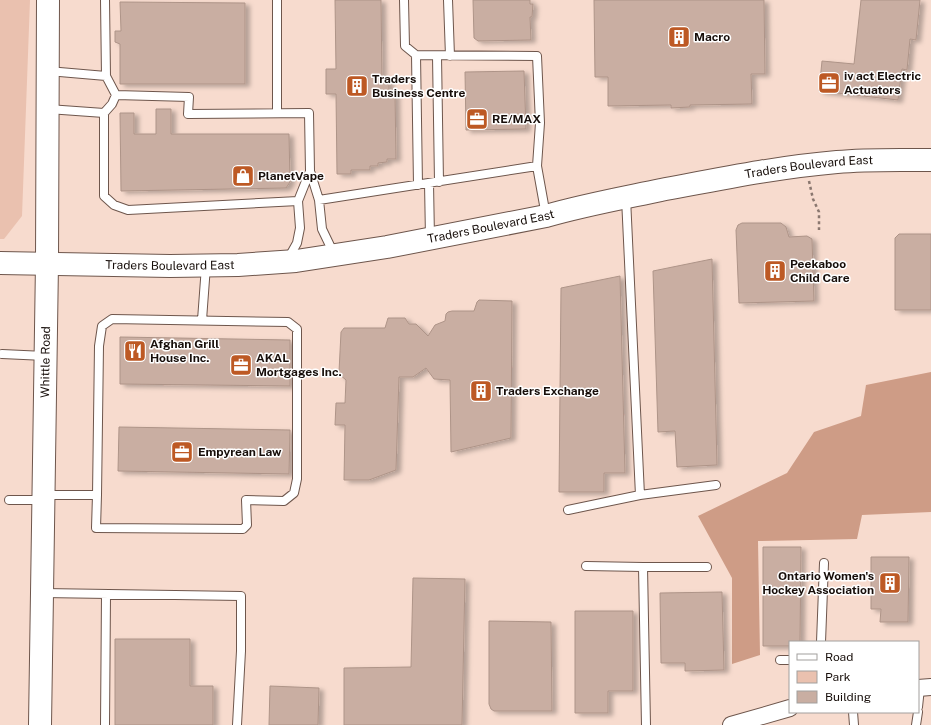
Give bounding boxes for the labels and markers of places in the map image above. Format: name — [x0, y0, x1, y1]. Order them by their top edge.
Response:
building icon: Macro — [666, 24, 692, 50]
place label: Macro — [694, 30, 730, 44]
place label: iv act Electric Actuators — [844, 69, 922, 97]
office icon: iv act Electric Actuators — [816, 70, 842, 96]
place label: Traders Business Centre — [372, 72, 466, 100]
building icon: Traders Business Centre — [344, 73, 370, 99]
office icon: RE/MAX — [464, 106, 490, 132]
place label: RE/MAX — [492, 112, 542, 126]
shop icon: PlanetVape — [230, 163, 256, 189]
place label: PlanetVape — [258, 169, 324, 183]
place label: Peekaboo Child Care — [790, 257, 850, 285]
building icon: Peekaboo Child Care — [762, 258, 788, 284]
place label: Afghan Grill House Inc. — [150, 337, 219, 365]
restaurant icon: Afghan Grill House Inc. — [122, 338, 148, 364]
place label: AKAL Mortgages Inc. — [256, 351, 342, 379]
office icon: AKAL Mortgages Inc. — [228, 352, 254, 378]
building icon: Traders Exchange — [468, 378, 494, 404]
place label: Traders Exchange — [496, 384, 599, 398]
office icon: Empyrean Law — [169, 439, 195, 465]
place label: Empyrean Law — [198, 445, 282, 459]
place label: Ontario Women's Hockey Association — [762, 569, 874, 597]
building icon: Ontario Women's Hockey Association — [877, 570, 903, 596]

